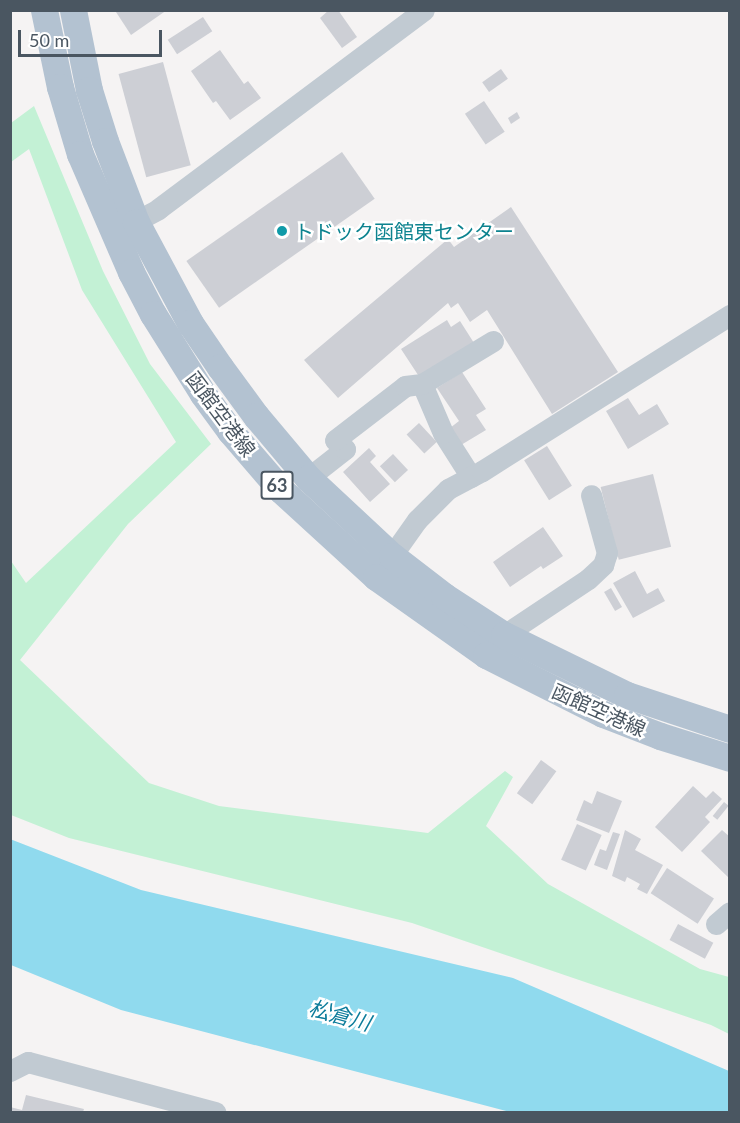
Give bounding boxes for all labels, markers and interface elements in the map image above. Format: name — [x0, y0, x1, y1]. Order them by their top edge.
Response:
scale bar — [21, 18, 165, 56]
text: 50 m — [29, 29, 69, 51]
place label: トドック函館東センター — [294, 219, 514, 243]
marker: トドック函館東センター — [275, 224, 289, 238]
street label: 函館空港線 — [181, 367, 261, 461]
road number: 63 — [260, 470, 294, 500]
street label: 函館空港線 — [548, 679, 650, 741]
water label: 松倉川 — [306, 995, 374, 1035]

